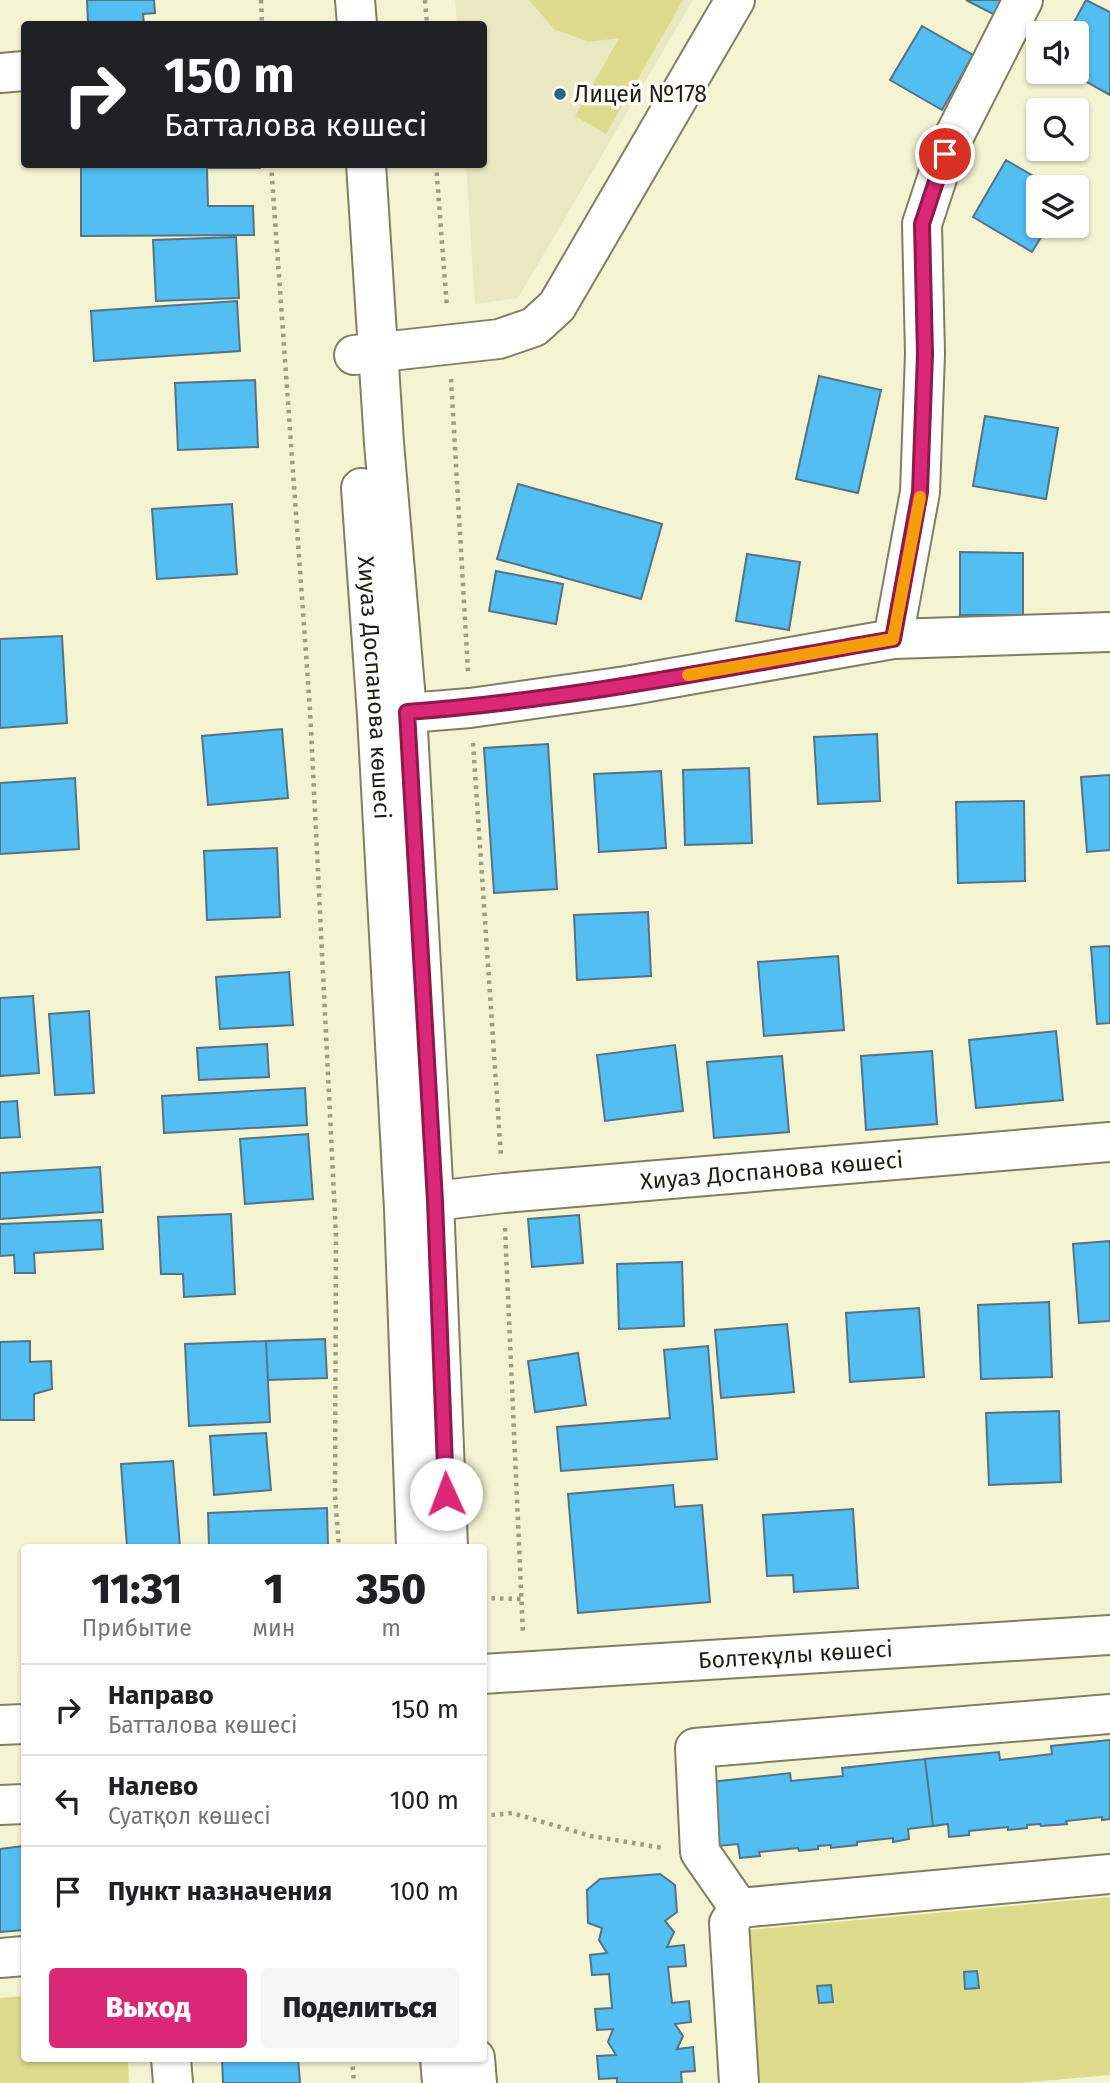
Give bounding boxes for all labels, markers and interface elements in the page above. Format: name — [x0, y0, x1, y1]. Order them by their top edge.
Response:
map controls — [1026, 21, 1089, 238]
button: sound — [1026, 21, 1089, 84]
text: 150 m — [164, 46, 295, 105]
icon: right — [49, 49, 140, 140]
place label: Лицей №178 — [574, 80, 707, 108]
marker: Лицей №178 — [552, 86, 568, 102]
button: search — [1026, 98, 1089, 161]
text: Батталова көшесі — [164, 106, 428, 144]
pin — [915, 124, 975, 184]
icon: arrive — [926, 135, 964, 173]
button: layers — [1026, 175, 1089, 238]
street label: Хиуаз Доспанова көшесі — [352, 555, 397, 820]
street label: Хиуаз Доспанова көшесі — [639, 1145, 904, 1195]
position arrow — [409, 1457, 483, 1531]
text: 11:31 — [91, 1564, 182, 1614]
text: 1 — [264, 1564, 284, 1614]
text: 350 — [356, 1564, 426, 1614]
text: Прибытие — [82, 1614, 192, 1642]
text: мин — [253, 1614, 295, 1642]
text: m — [381, 1614, 401, 1642]
street label: Болтекұлы көшесі — [697, 1635, 894, 1675]
text: Направо — [108, 1680, 214, 1711]
icon: right — [49, 1691, 87, 1729]
text: 150 m — [391, 1694, 459, 1725]
text: Батталова көшесі — [108, 1711, 297, 1739]
text: Налево — [108, 1771, 198, 1802]
icon: left — [49, 1782, 87, 1820]
text: 100 m — [390, 1785, 459, 1816]
text: Суатқол көшесі — [108, 1802, 271, 1830]
icon: arrive — [49, 1873, 87, 1911]
text: Пункт назначения — [108, 1876, 332, 1907]
text: 100 m — [390, 1876, 459, 1907]
button: Выход — [49, 1968, 247, 2048]
button: Поделиться — [261, 1968, 459, 2048]

